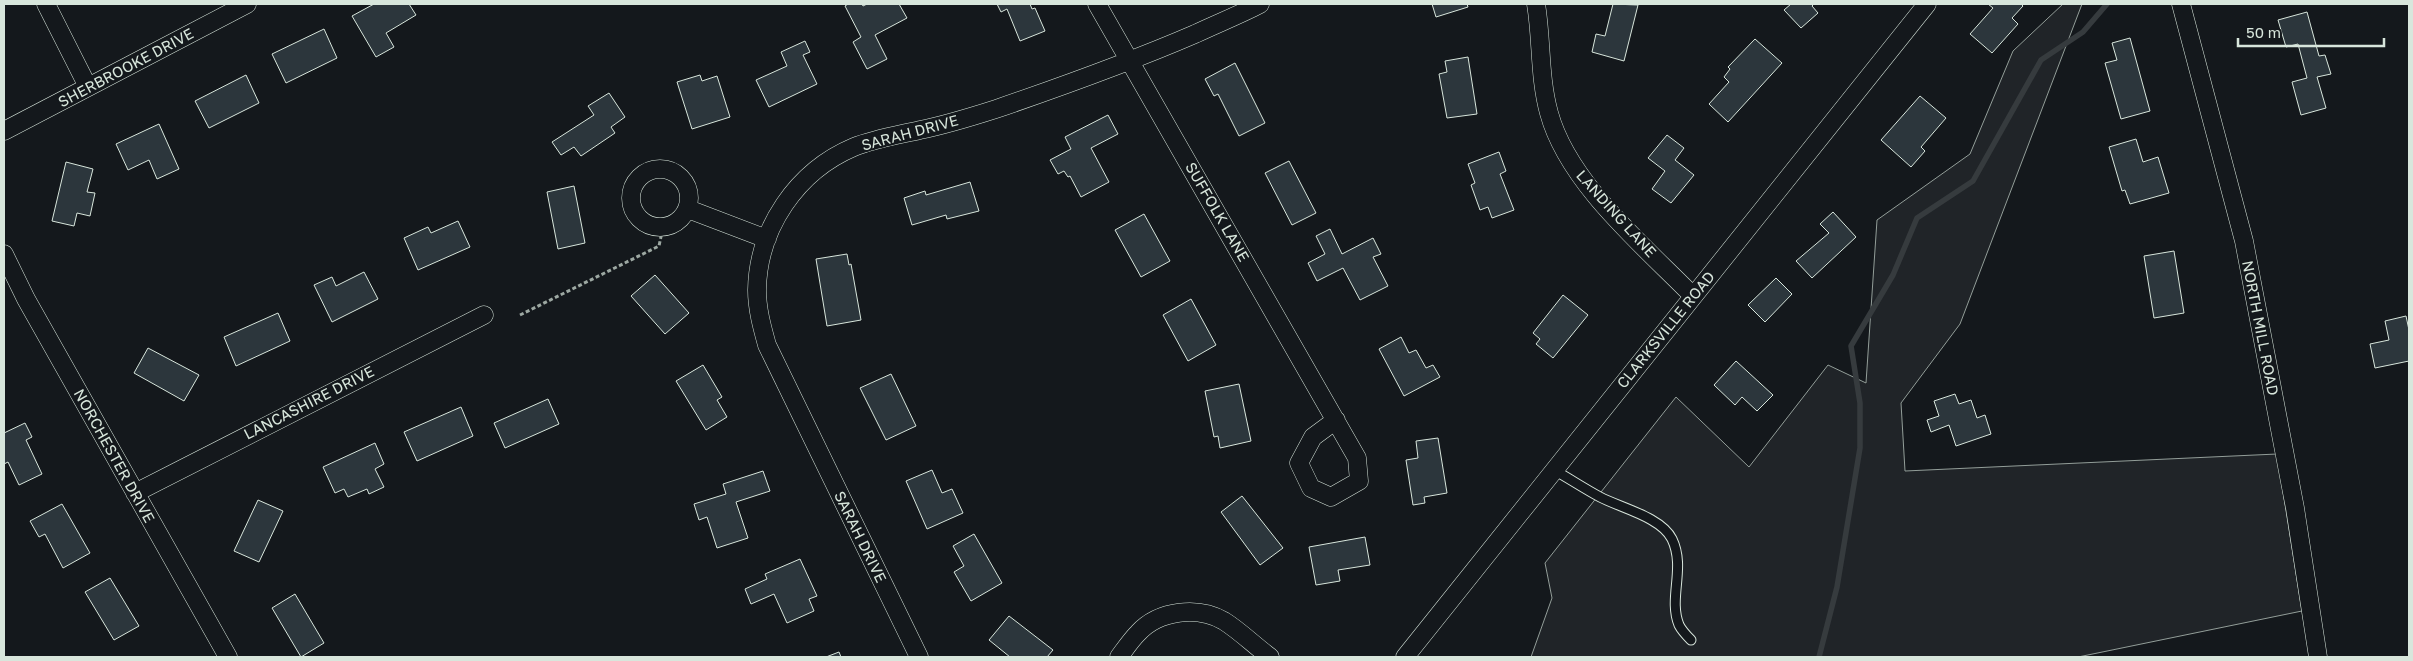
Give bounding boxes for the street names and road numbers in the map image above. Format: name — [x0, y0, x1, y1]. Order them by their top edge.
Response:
street label: SHERBROOKE DRIVE — [55, 24, 196, 110]
street label: SARAH DRIVE — [859, 110, 960, 154]
street label: SUFFOLK LANE — [1182, 159, 1254, 264]
street label: LANDING LANE — [1573, 166, 1661, 261]
street label: NORTH MILL ROAD — [2239, 259, 2283, 397]
street label: CLARKSVILLE ROAD — [1613, 267, 1718, 391]
street label: LANCASHIRE DRIVE — [240, 361, 377, 443]
street label: NORCHESTER DRIVE — [71, 386, 159, 525]
street label: SARAH DRIVE — [831, 488, 891, 585]

